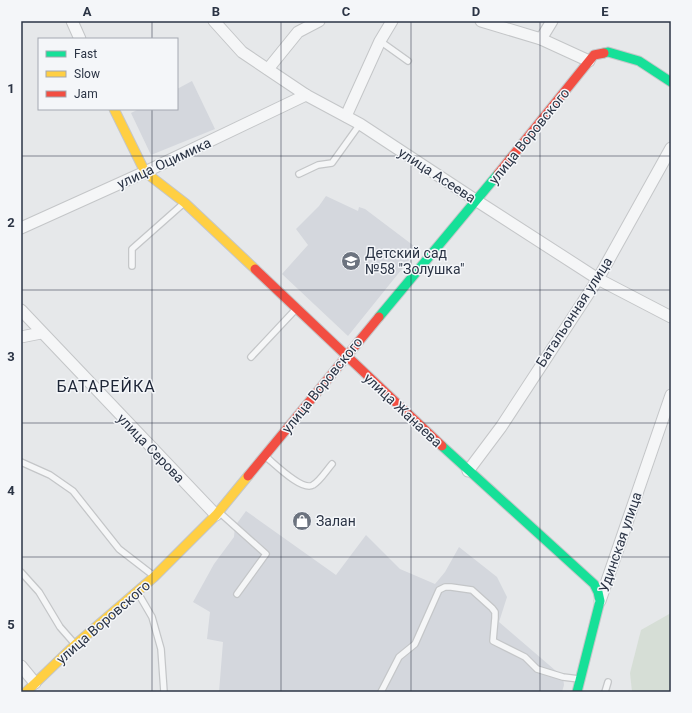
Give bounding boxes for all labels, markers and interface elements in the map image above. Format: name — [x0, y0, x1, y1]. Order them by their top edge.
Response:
text: A — [83, 4, 92, 19]
text: B — [212, 4, 220, 19]
text: C — [342, 4, 351, 19]
text: D — [472, 4, 480, 19]
text: E — [601, 4, 609, 19]
legend — [38, 38, 178, 110]
text: Fast — [74, 47, 97, 61]
text: Slow — [74, 67, 100, 81]
text: 1 — [7, 81, 15, 96]
street label: улица Воровского — [485, 85, 573, 187]
text: Jam — [74, 87, 98, 101]
street label: улица Оцимика — [115, 134, 213, 192]
street label: улица Асеева — [395, 144, 479, 206]
text: 2 — [7, 215, 15, 230]
place label: Детский сад №58 "Золушка" — [365, 245, 465, 277]
school or university icon: Детский сад №58 "Золушка" — [340, 250, 362, 272]
street label: Батальонная улица — [533, 254, 615, 370]
street label: улица Воровского — [278, 334, 366, 436]
text: 3 — [7, 349, 15, 364]
street label: улица Жанаева — [361, 370, 445, 450]
district label: БАТАРЕЙКА — [56, 377, 156, 396]
street label: улица Серова — [114, 410, 188, 486]
text: 4 — [7, 483, 15, 498]
street label: Удинская улица — [595, 490, 645, 594]
shop icon: Залан — [291, 510, 313, 532]
place label: Залан — [316, 513, 356, 529]
street label: улица Воровского — [53, 577, 153, 667]
text: 5 — [7, 617, 15, 632]

